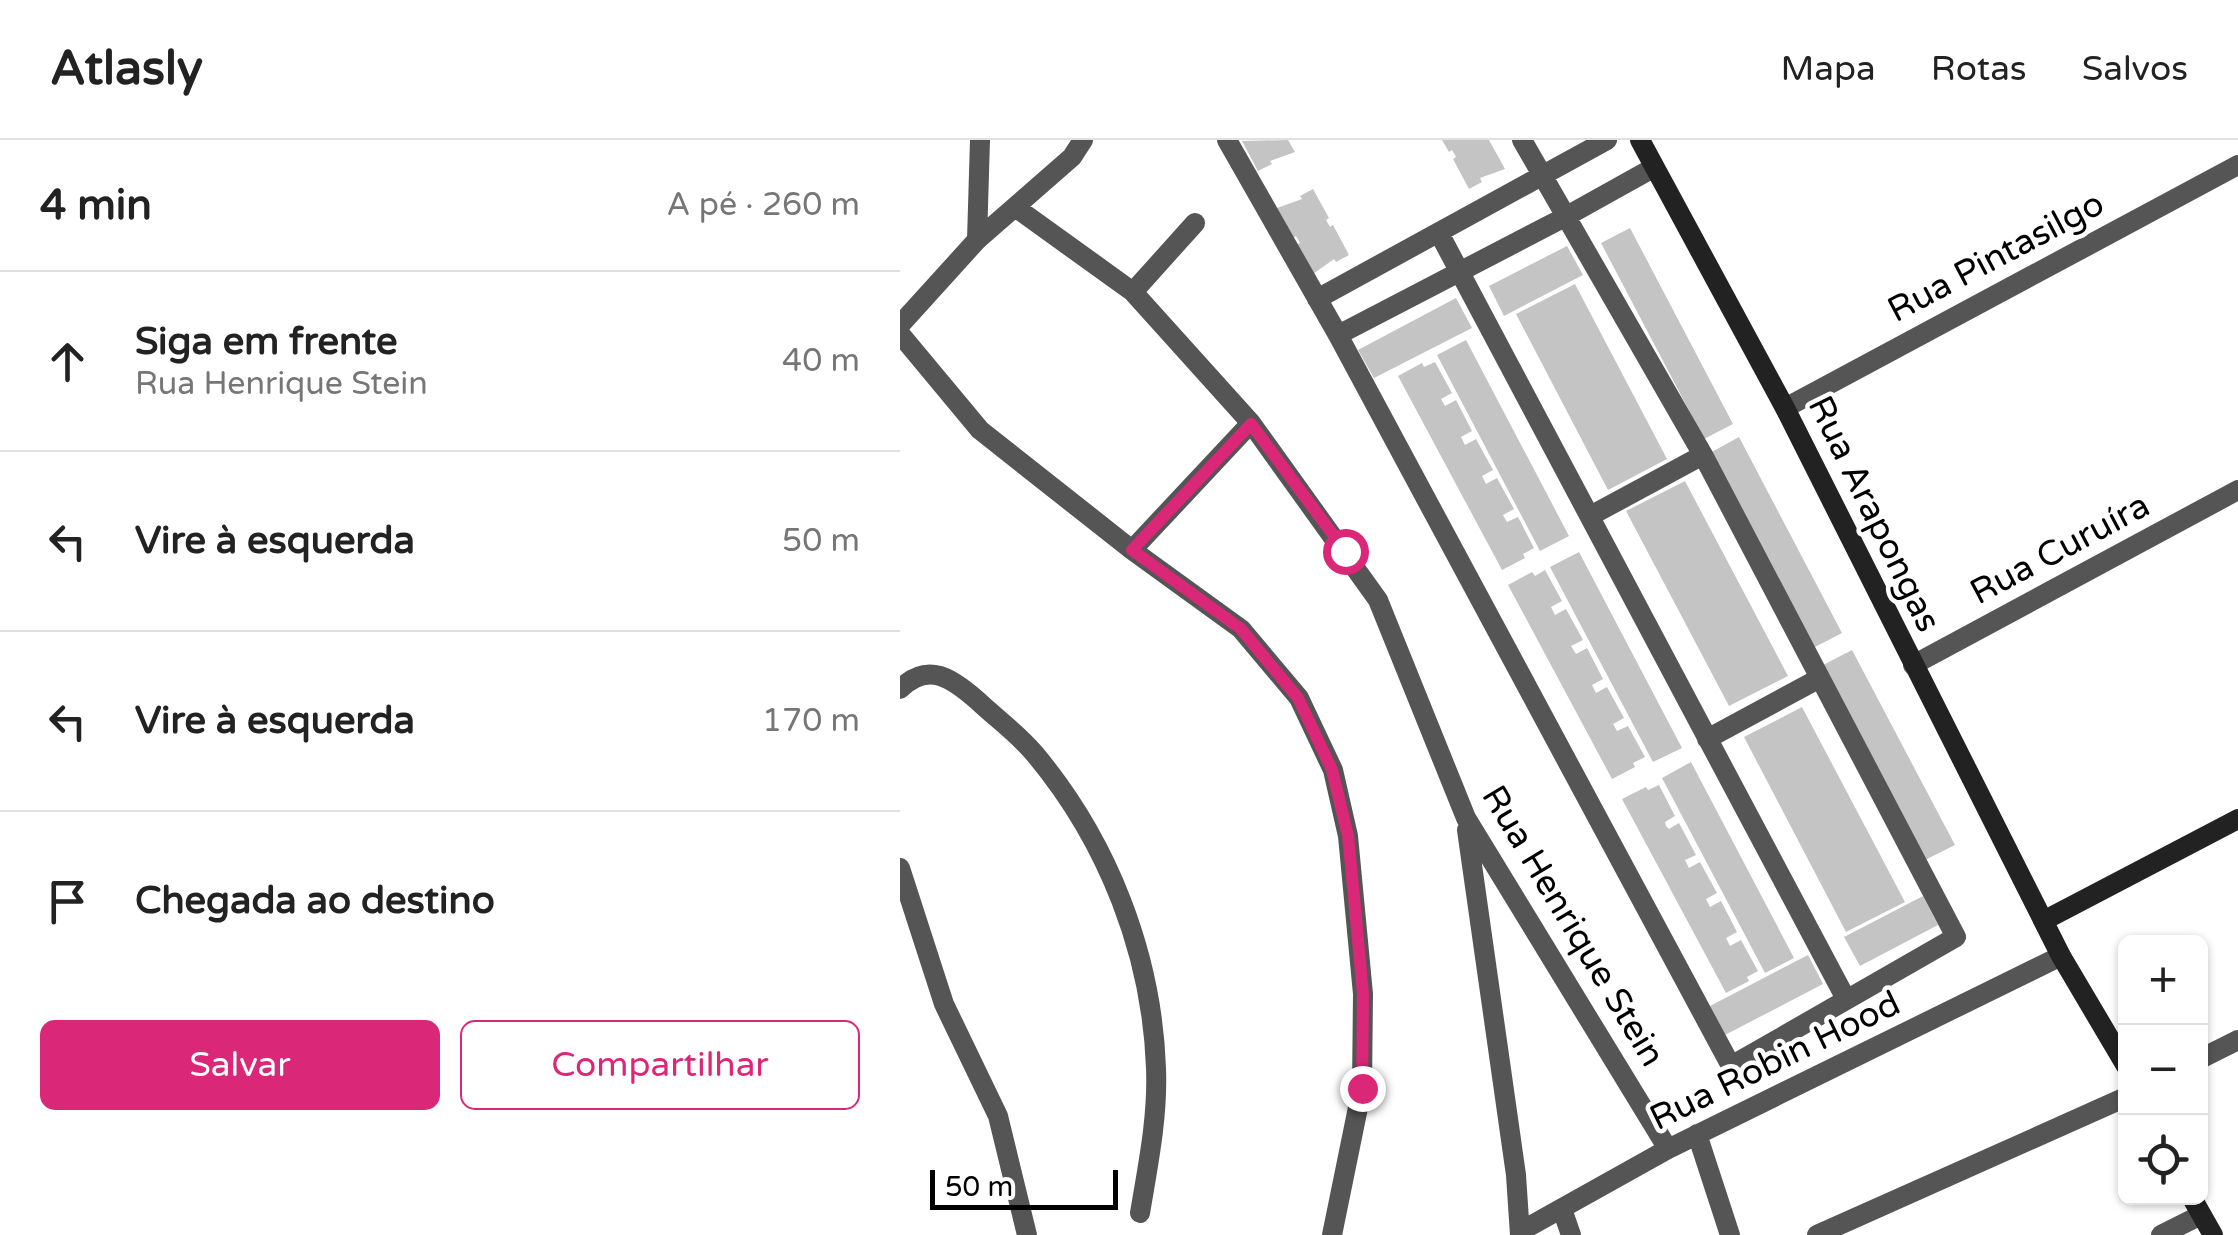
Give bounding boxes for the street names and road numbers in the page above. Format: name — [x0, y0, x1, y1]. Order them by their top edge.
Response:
street label: Rua Pintasilgo — [1881, 182, 2111, 332]
street label: Rua Arapongas — [1799, 389, 1949, 639]
street label: Rua Curuíra — [1963, 484, 2157, 614]
street label: Rua Henrique Stein — [1473, 778, 1673, 1074]
street label: Rua Robin Hood — [1643, 982, 1907, 1140]

